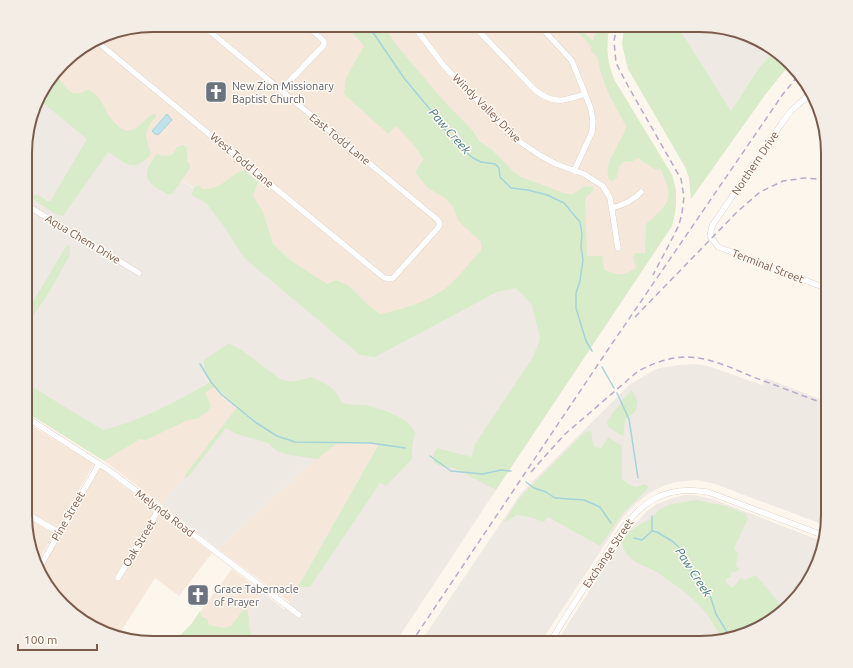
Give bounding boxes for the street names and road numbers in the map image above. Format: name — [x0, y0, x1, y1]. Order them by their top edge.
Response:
street label: Windy Valley Drive — [450, 71, 524, 145]
street label: East Todd Lane — [307, 111, 373, 167]
street label: Northern Drive — [729, 129, 781, 197]
street label: West Todd Lane — [208, 130, 276, 190]
street label: Aqua Chem Drive — [43, 212, 123, 266]
street label: Terminal Street — [730, 247, 806, 285]
street label: Melynda Road — [133, 487, 197, 539]
street label: Pine Street — [49, 489, 87, 543]
street label: Exchange Street — [580, 516, 636, 590]
street label: Oak Street — [120, 517, 158, 569]

